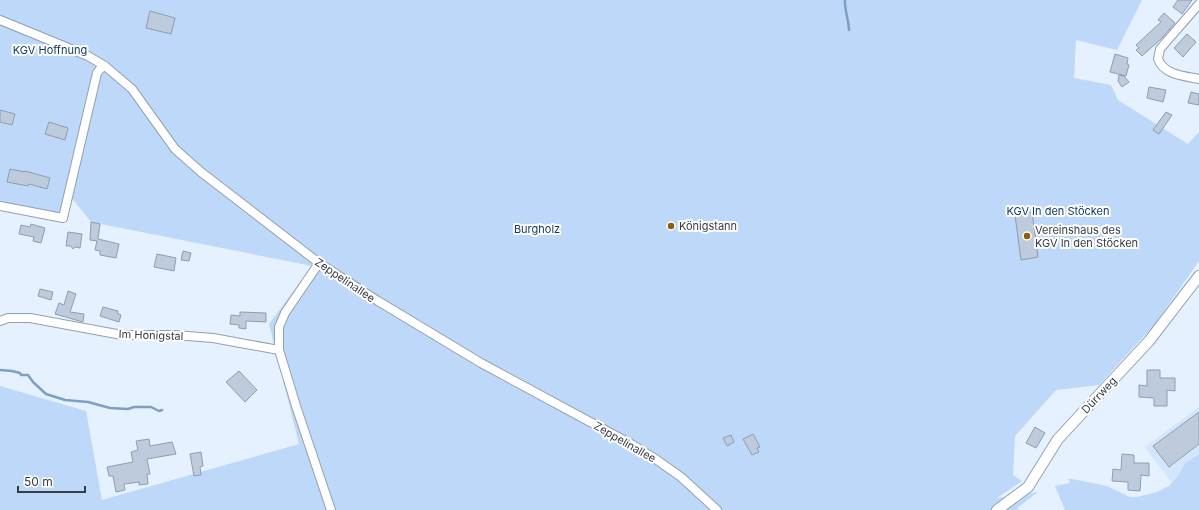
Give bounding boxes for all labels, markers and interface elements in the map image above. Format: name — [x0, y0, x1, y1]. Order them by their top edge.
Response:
park label: KGV Hoffnung — [13, 43, 87, 57]
park label: KGV In den Stöcken — [1006, 204, 1110, 218]
place label: Königstann — [679, 219, 737, 233]
marker: Königstann — [666, 221, 676, 231]
park label: Burgholz — [514, 222, 560, 236]
place label: Vereinshaus des KGV In den Stöcken — [1035, 223, 1138, 250]
marker: Vereinshaus des KGV In den Stöcken — [1022, 231, 1032, 241]
street label: Zeppelinallee — [312, 255, 378, 305]
street label: Im Honigstal — [118, 327, 184, 343]
street label: Dürrweg — [1079, 374, 1119, 416]
street label: Zeppelinallee — [591, 419, 659, 465]
scale bar — [18, 468, 85, 494]
text: 50 m — [24, 474, 53, 489]

